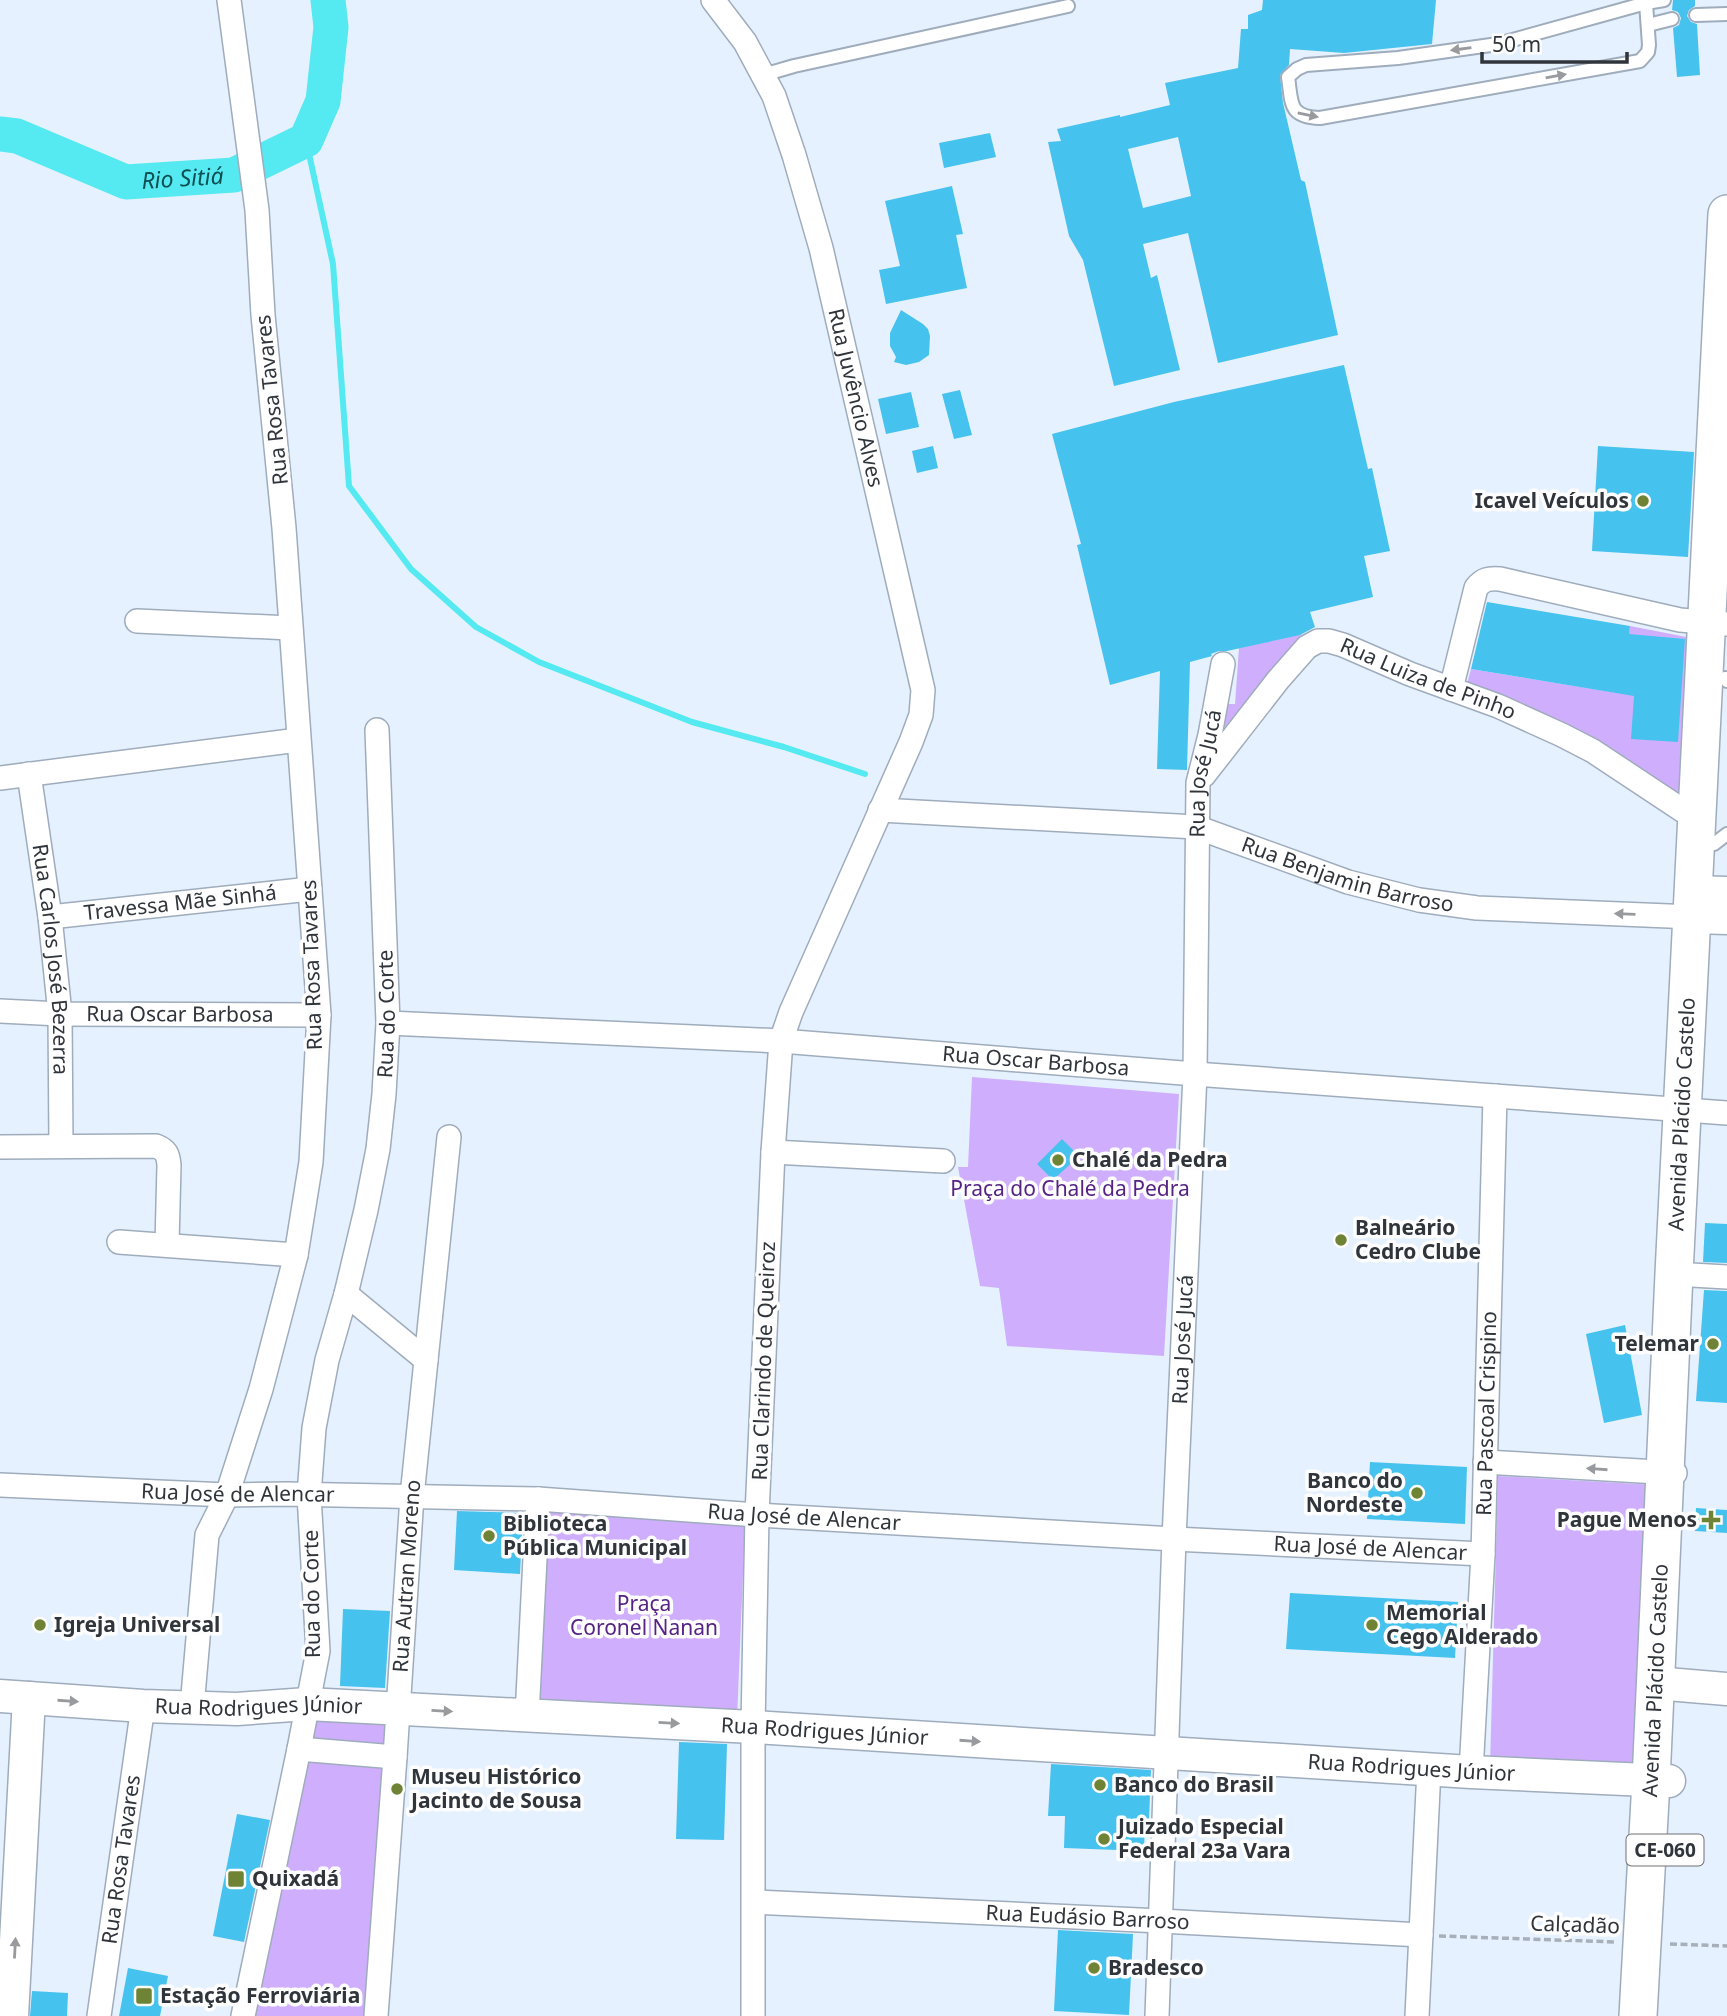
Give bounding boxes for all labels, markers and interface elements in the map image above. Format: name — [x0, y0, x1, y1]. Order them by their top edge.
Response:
scale bar — [1482, 21, 1627, 65]
text: 50 m — [1492, 30, 1541, 58]
one-way arrow — [1450, 44, 1472, 55]
one-way arrow — [1545, 70, 1567, 81]
one-way arrow — [1298, 110, 1320, 121]
water label: Rio Sitiá — [140, 159, 224, 196]
street label: Rua Juvêncio Alves — [822, 305, 891, 490]
street label: Rua Rosa Tavares — [248, 314, 294, 486]
place label: Icavel Veículos — [1475, 486, 1629, 514]
marker: Icavel Veículos — [1635, 493, 1651, 509]
street label: Rua Luiza de Pinho — [1336, 630, 1521, 725]
street label: Rua José Jucá — [1182, 707, 1227, 838]
street label: Rua Benjamin Barroso — [1238, 830, 1456, 918]
street label: Rua Carlos José Bezerra — [26, 842, 75, 1075]
street label: Travessa Mãe Sinhá — [82, 878, 278, 926]
street label: Rua Rosa Tavares — [294, 879, 328, 1051]
one-way arrow — [1613, 908, 1635, 919]
street label: Rua do Corte — [370, 949, 401, 1079]
street label: Avenida Plácido Castelo — [1661, 997, 1701, 1231]
street label: Rua Oscar Barbosa — [86, 999, 274, 1028]
street label: Rua Oscar Barbosa — [941, 1039, 1130, 1082]
place label: Chalé da Pedra — [1072, 1145, 1228, 1173]
marker: Chalé da Pedra — [1050, 1152, 1066, 1168]
park label: Praça do Chalé da Pedra — [950, 1174, 1190, 1202]
place label: Balneário Cedro Clube — [1355, 1213, 1481, 1265]
marker: Balneário Cedro Clube — [1333, 1232, 1349, 1248]
street label: Rua Clarindo de Queiroz — [745, 1241, 781, 1481]
street label: Rua José Jucá — [1165, 1274, 1199, 1405]
street label: Rua Pascoal Crispino — [1469, 1311, 1502, 1516]
place label: Telemar — [1615, 1329, 1700, 1357]
marker: Telemar — [1705, 1336, 1721, 1352]
one-way arrow — [1585, 1463, 1607, 1474]
place label: Banco do Nordeste — [1306, 1466, 1403, 1518]
street label: Rua José de Alencar — [140, 1476, 335, 1508]
street label: Rua Autran Moreno — [386, 1478, 427, 1673]
marker: Banco do Nordeste — [1409, 1485, 1425, 1501]
street label: Rua José de Alencar — [707, 1496, 902, 1536]
place label: Pague Menos — [1557, 1505, 1697, 1533]
place label: Biblioteca Pública Municipal — [503, 1509, 687, 1561]
marker: Pague Menos — [1703, 1512, 1719, 1528]
marker: Biblioteca Pública Municipal — [481, 1528, 497, 1544]
street label: Rua José de Alencar — [1273, 1529, 1468, 1566]
street label: Rua do Corte — [296, 1530, 326, 1658]
street label: Avenida Plácido Castelo — [1635, 1563, 1674, 1798]
park label: Praça Coronel Nanan — [570, 1589, 718, 1641]
place label: Memorial Cego Alderado — [1386, 1598, 1538, 1650]
place label: Igreja Universal — [54, 1610, 220, 1638]
marker: Igreja Universal — [32, 1617, 48, 1633]
marker: Memorial Cego Alderado — [1364, 1617, 1380, 1633]
street label: Rua Rodrigues Júnior — [154, 1689, 363, 1722]
one-way arrow — [57, 1696, 79, 1707]
one-way arrow — [431, 1706, 453, 1717]
street label: Rua Rodrigues Júnior — [720, 1710, 930, 1751]
one-way arrow — [658, 1718, 680, 1729]
one-way arrow — [959, 1736, 981, 1747]
street label: Rua Rodrigues Júnior — [1307, 1747, 1516, 1787]
place label: Museu Histórico Jacinto de Sousa — [409, 1762, 582, 1814]
place label: Banco do Brasil — [1114, 1770, 1274, 1798]
street label: Rua Rosa Tavares — [94, 1773, 146, 1946]
marker: Banco do Brasil — [1092, 1777, 1108, 1793]
marker: Museu Histórico Jacinto de Sousa — [389, 1781, 405, 1797]
place label: Juizado Especial Federal 23a Vara — [1116, 1812, 1291, 1864]
marker: Juizado Especial Federal 23a Vara — [1096, 1831, 1112, 1847]
road number: CE-060 — [1626, 1834, 1704, 1866]
place label: Quixadá — [252, 1864, 339, 1892]
marker: Quixadá — [226, 1869, 246, 1889]
street label: Rua Eudásio Barroso — [985, 1898, 1190, 1936]
street label: Calçadão — [1530, 1908, 1620, 1940]
one-way arrow — [10, 1937, 21, 1959]
place label: Bradesco — [1108, 1953, 1204, 1981]
marker: Bradesco — [1086, 1960, 1102, 1976]
place label: Estação Ferroviária — [160, 1981, 360, 2009]
marker: Estação Ferroviária — [134, 1986, 154, 2006]

